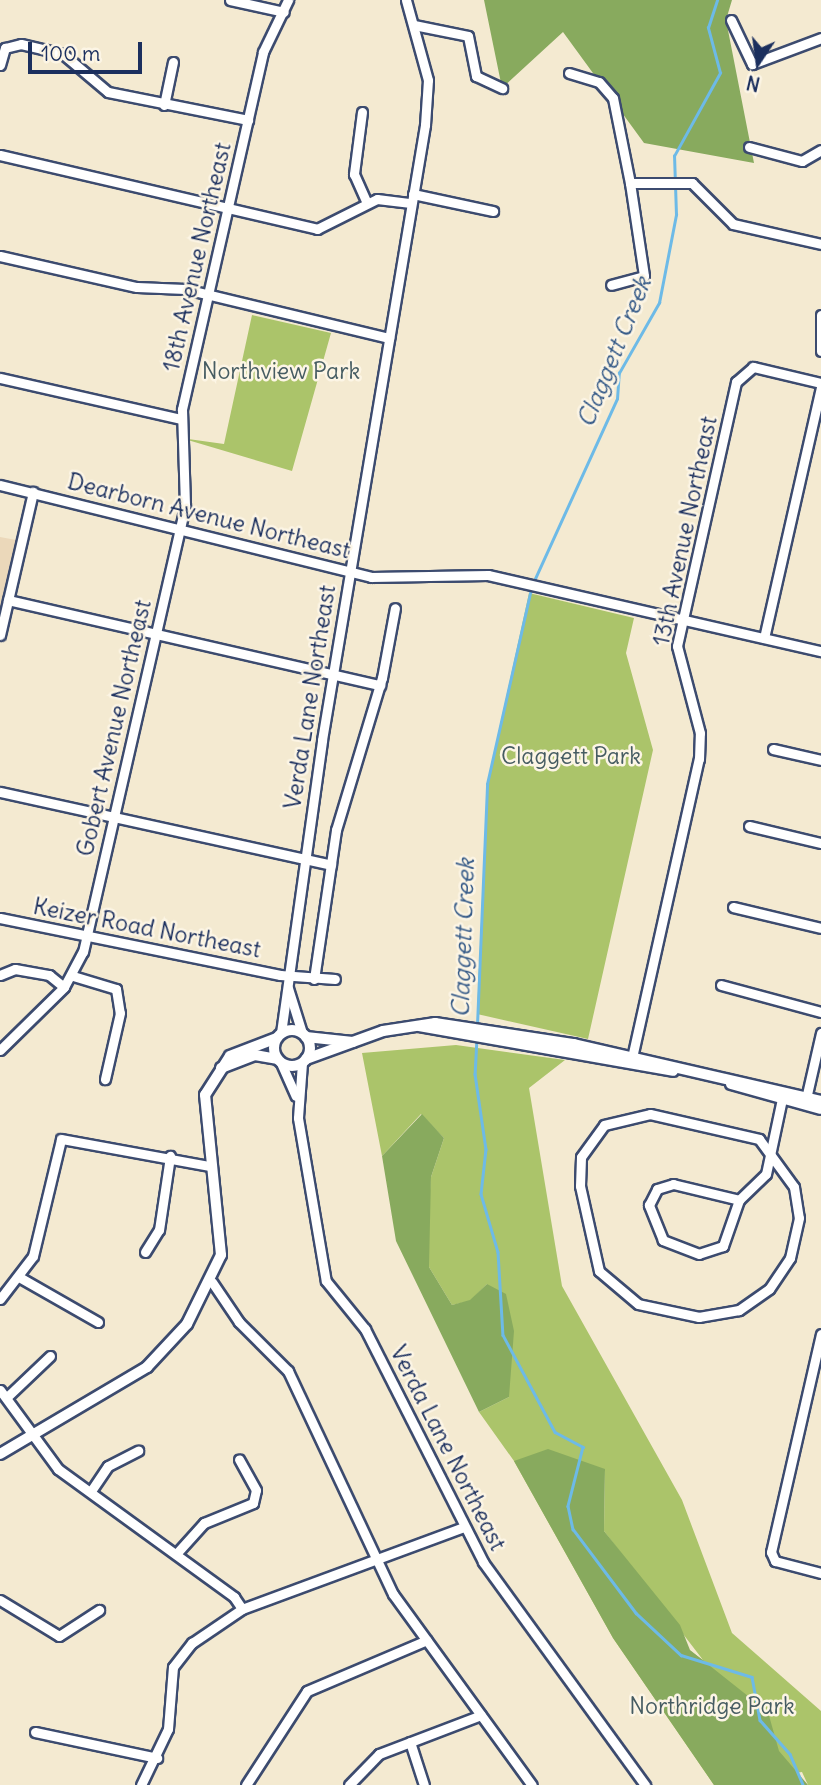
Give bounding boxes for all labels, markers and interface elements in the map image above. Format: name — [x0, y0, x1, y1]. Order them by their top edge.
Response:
scale bar — [32, 28, 145, 72]
north arrow — [723, 28, 793, 98]
text: 100 m — [41, 40, 100, 67]
text: N — [744, 70, 762, 97]
street label: 18th Avenue Northeast — [157, 140, 237, 374]
water label: Claggett Creek — [571, 273, 657, 431]
park label: Northview Park — [202, 357, 360, 385]
street label: 13th Avenue Northeast — [647, 414, 723, 648]
street label: Dearborn Avenue Northeast — [65, 467, 353, 565]
street label: Verda Lane Northeast — [279, 583, 341, 811]
street label: Gobert Avenue Northeast — [71, 597, 157, 859]
park label: Claggett Park — [501, 742, 641, 770]
water label: Claggett Creek — [446, 858, 480, 1018]
street label: Keizer Road Northeast — [31, 892, 263, 964]
street label: Verda Lane Northeast — [384, 1341, 512, 1555]
park label: Northridge Park — [629, 1692, 795, 1720]

